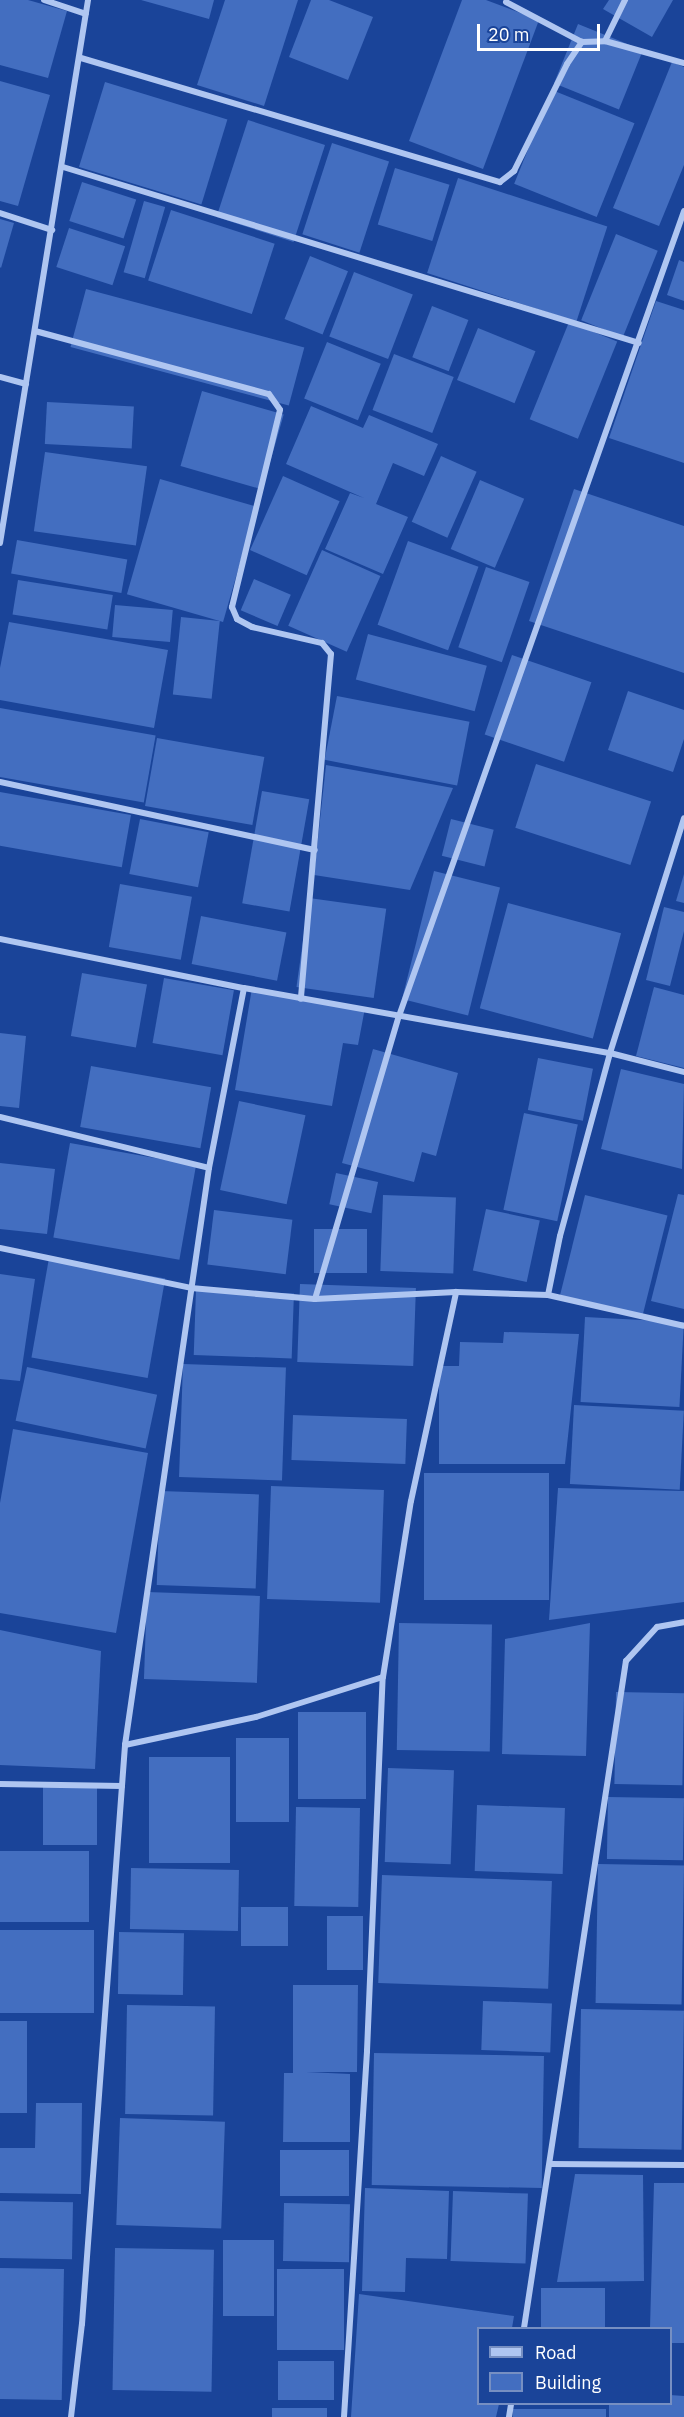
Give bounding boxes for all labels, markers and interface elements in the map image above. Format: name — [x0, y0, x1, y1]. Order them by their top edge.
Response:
scale bar — [480, 12, 603, 50]
text: 20 m — [488, 23, 530, 46]
legend — [477, 2327, 672, 2405]
text: Road — [535, 2341, 576, 2364]
text: Building — [535, 2371, 601, 2394]

